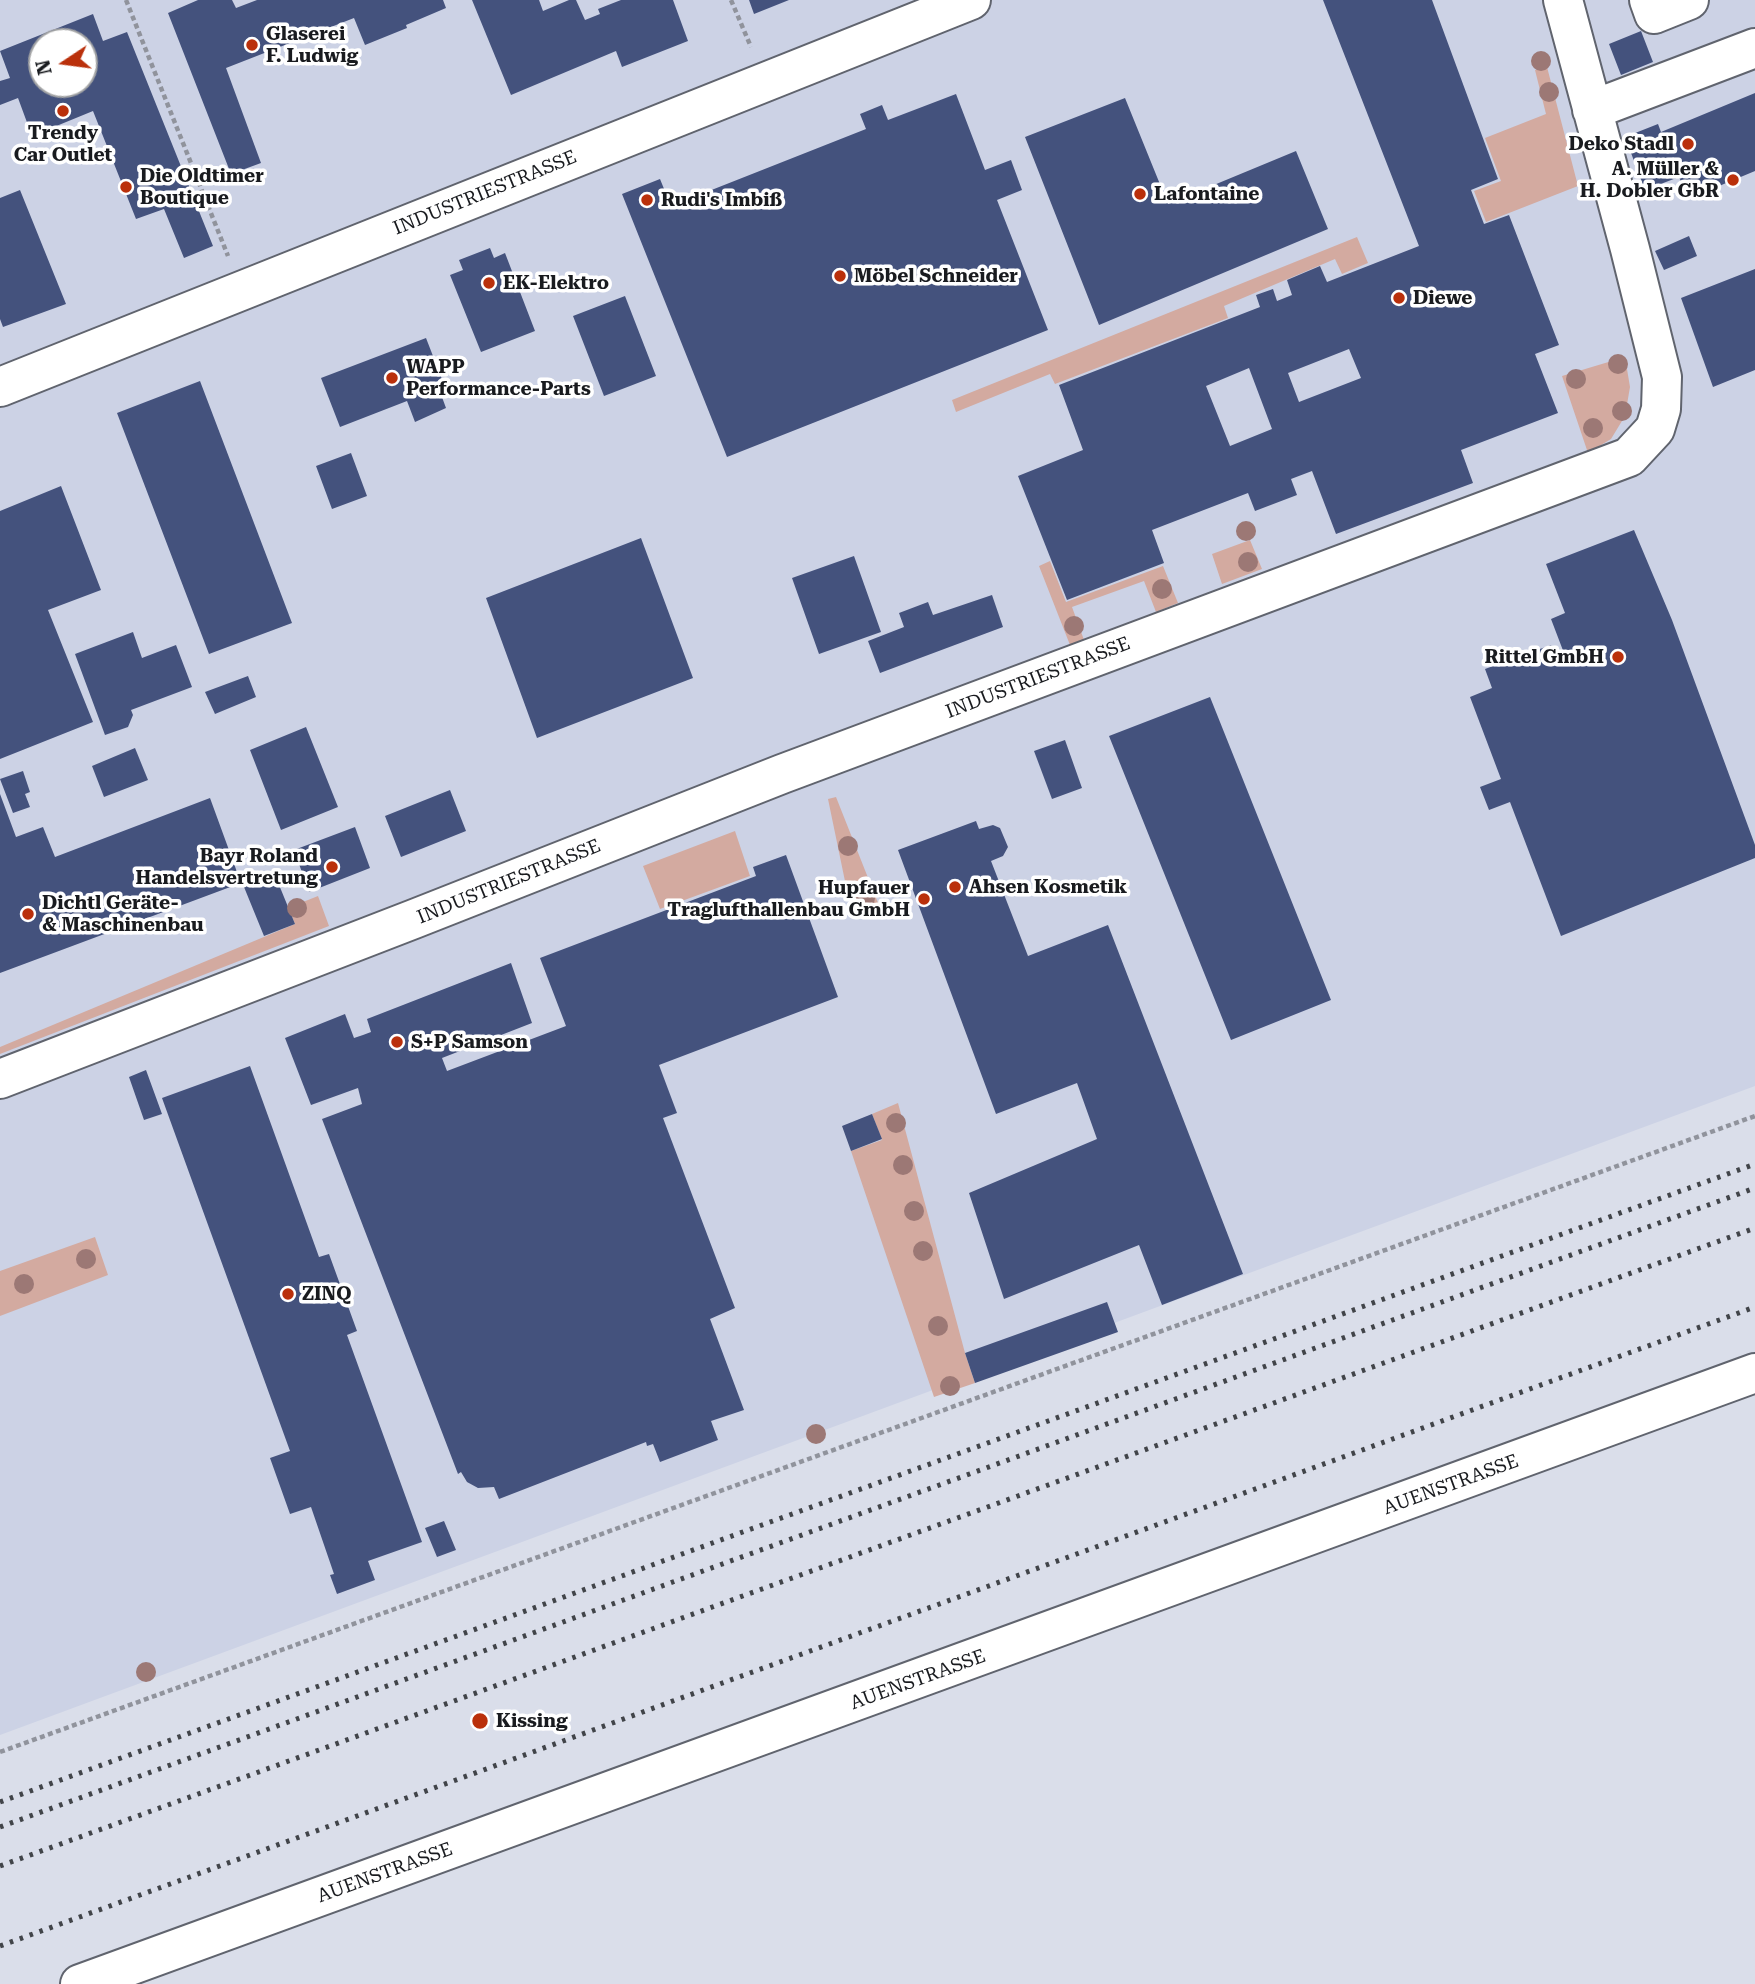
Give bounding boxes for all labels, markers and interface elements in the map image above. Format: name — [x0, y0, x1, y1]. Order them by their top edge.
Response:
place label: Glaserei F. Ludwig — [266, 23, 358, 67]
north arrow — [28, 28, 98, 98]
marker: Glaserei F. Ludwig — [244, 37, 260, 53]
text: N — [31, 58, 57, 77]
marker: Trendy Car Outlet — [55, 103, 71, 119]
place label: Trendy Car Outlet — [14, 122, 112, 166]
place label: Deko Stadl — [1568, 133, 1674, 155]
marker: Deko Stadl — [1680, 136, 1696, 152]
street label: INDUSTRIESTRASSE — [390, 146, 580, 240]
place label: A. Müller & H. Dobler GbR — [1580, 158, 1719, 202]
place label: Die Oldtimer Boutique — [140, 165, 264, 209]
marker: A. Müller & H. Dobler GbR — [1725, 172, 1741, 188]
marker: Die Oldtimer Boutique — [118, 179, 134, 195]
place label: Lafontaine — [1154, 183, 1259, 205]
marker: Lafontaine — [1132, 186, 1148, 202]
place label: Rudi's Imbiß — [661, 189, 782, 211]
marker: Rudi's Imbiß — [639, 192, 655, 208]
place label: Möbel Schneider — [854, 265, 1018, 287]
marker: Möbel Schneider — [832, 268, 848, 284]
place label: EK-Elektro — [503, 272, 609, 294]
marker: EK-Elektro — [481, 275, 497, 291]
place label: Diewe — [1413, 287, 1473, 309]
marker: Diewe — [1391, 290, 1407, 306]
place label: WAPP Performance-Parts — [406, 356, 591, 400]
marker: WAPP Performance-Parts — [384, 370, 400, 386]
street label: INDUSTRIESTRASSE — [943, 632, 1133, 724]
place label: Rittel GmbH — [1485, 646, 1604, 668]
marker: Rittel GmbH — [1610, 649, 1626, 665]
street label: INDUSTRIESTRASSE — [414, 835, 604, 929]
place label: Bayr Roland Handelsvertretung — [136, 845, 318, 889]
marker: Bayr Roland Handelsvertretung — [324, 859, 340, 875]
place label: Ahsen Kosmetik — [969, 876, 1127, 898]
place label: Hupfauer Traglufthallenbau GmbH — [667, 877, 910, 921]
marker: Ahsen Kosmetik — [947, 879, 963, 895]
marker: Hupfauer Traglufthallenbau GmbH — [916, 891, 932, 907]
place label: Dichtl Geräte- & Maschinenbau — [42, 892, 204, 936]
marker: Dichtl Geräte- & Maschinenbau — [20, 906, 36, 922]
place label: S+P Samson — [411, 1031, 528, 1053]
marker: S+P Samson — [389, 1034, 405, 1050]
place label: ZINQ — [302, 1283, 351, 1305]
marker: ZINQ — [280, 1286, 296, 1302]
street label: AUENSTRASSE — [1380, 1450, 1522, 1520]
street label: AUENSTRASSE — [847, 1645, 989, 1715]
place label: Kissing — [496, 1710, 568, 1732]
marker: Kissing — [470, 1711, 490, 1731]
street label: AUENSTRASSE — [314, 1838, 456, 1908]

